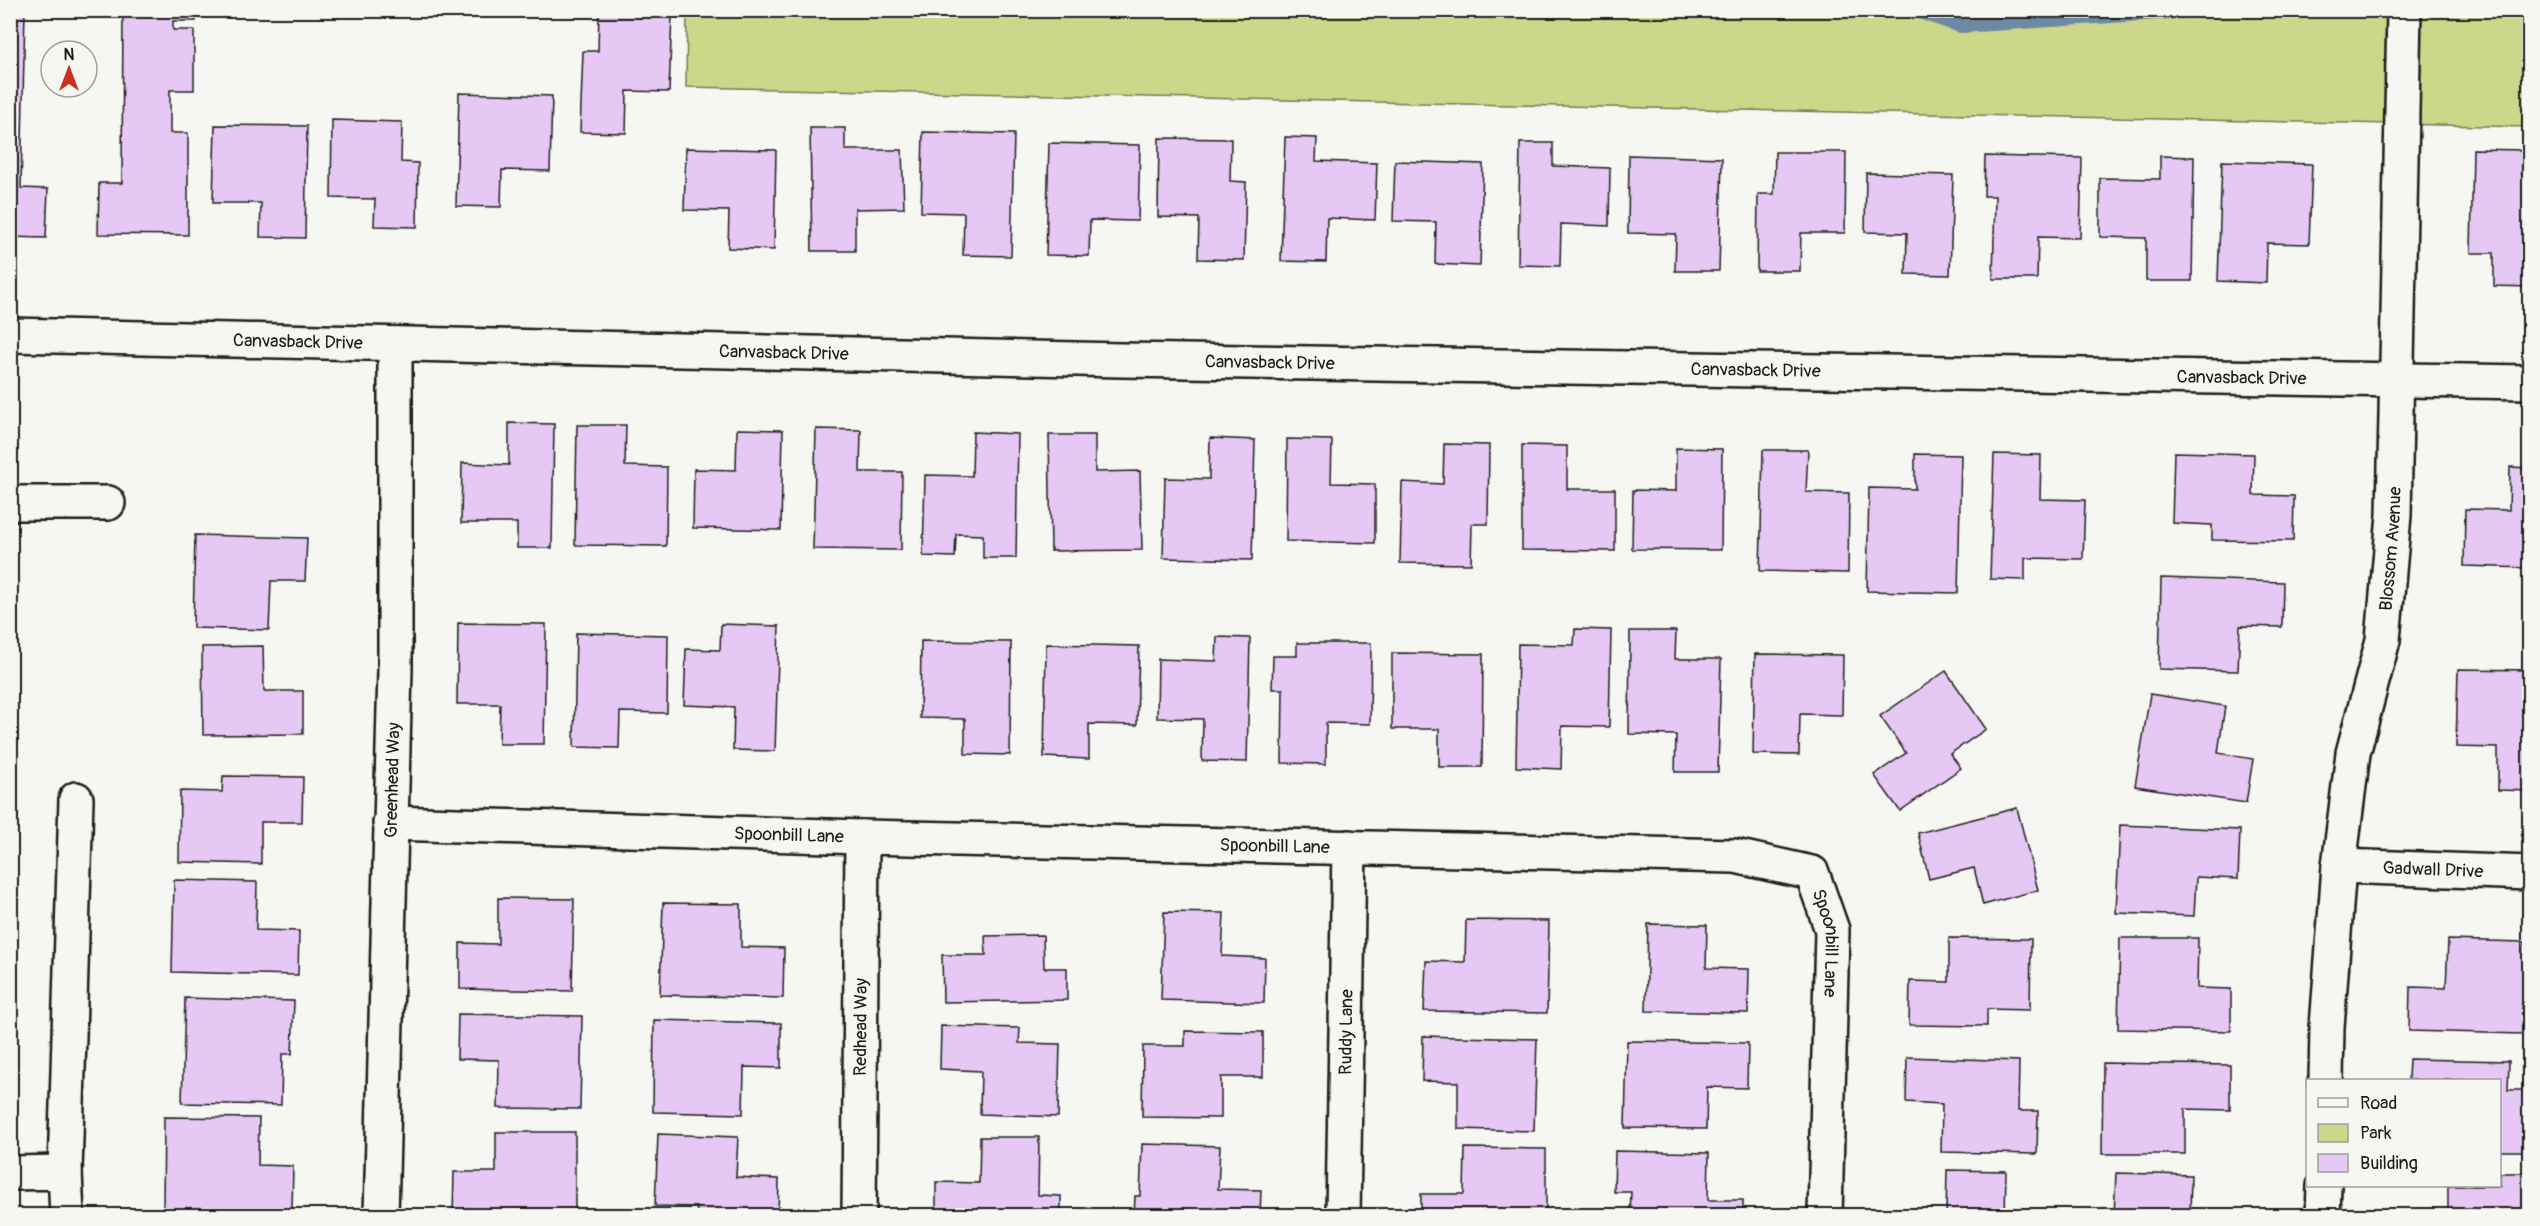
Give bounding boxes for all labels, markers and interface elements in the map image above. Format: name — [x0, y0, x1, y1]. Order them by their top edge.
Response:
north arrow — [39, 39, 99, 99]
text: N — [64, 45, 75, 65]
street label: Canvasback Drive — [233, 329, 363, 355]
street label: Canvasback Drive — [719, 340, 849, 366]
street label: Canvasback Drive — [1205, 350, 1335, 375]
street label: Canvasback Drive — [1690, 358, 1821, 383]
street label: Canvasback Drive — [2176, 365, 2307, 391]
street label: Blossom Avenue — [2375, 486, 2407, 612]
street label: Greenhead Way — [380, 722, 406, 838]
street label: Spoonbill Lane — [733, 822, 844, 848]
street label: Spoonbill Lane — [1219, 834, 1330, 859]
street label: Gadwall Drive — [2382, 857, 2484, 883]
street label: Spoonbill Lane — [1807, 886, 1843, 998]
street label: Redhead Way — [849, 978, 873, 1076]
street label: Ruddy Lane — [1334, 989, 1359, 1075]
legend — [2306, 1079, 2501, 1187]
text: Road — [2360, 1092, 2397, 1115]
text: Park — [2360, 1122, 2392, 1145]
text: Building — [2360, 1152, 2418, 1175]

